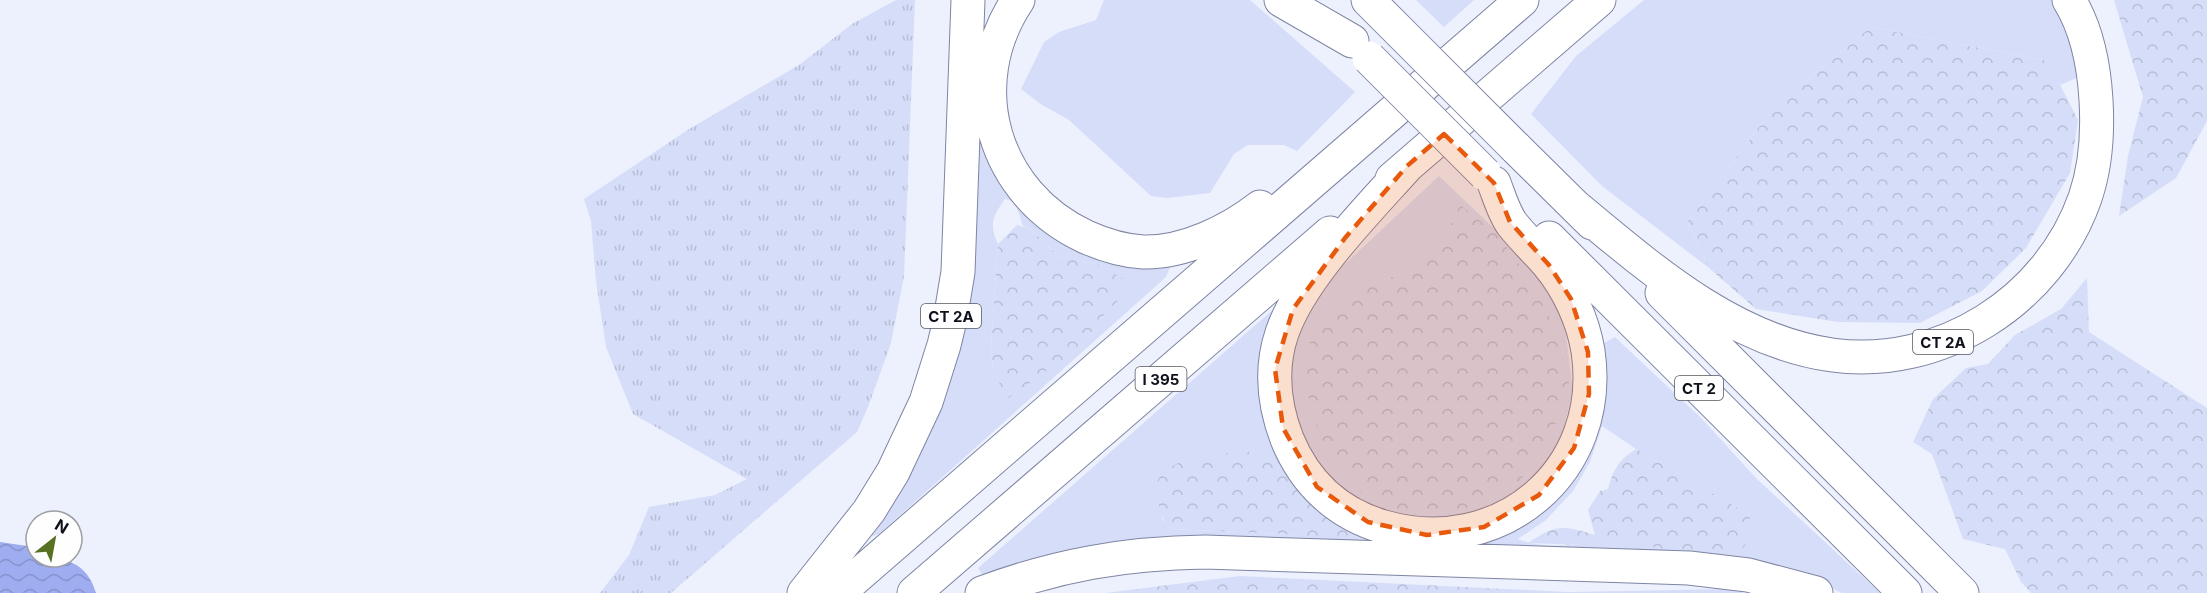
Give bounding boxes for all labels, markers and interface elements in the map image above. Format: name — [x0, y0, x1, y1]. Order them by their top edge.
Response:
road number: CT 2A — [921, 304, 981, 328]
road number: CT 2A — [1913, 330, 1973, 354]
road number: I 395 — [1136, 367, 1186, 391]
road number: CT 2 — [1675, 376, 1723, 400]
north arrow — [24, 509, 84, 569]
text: N — [51, 514, 72, 538]

